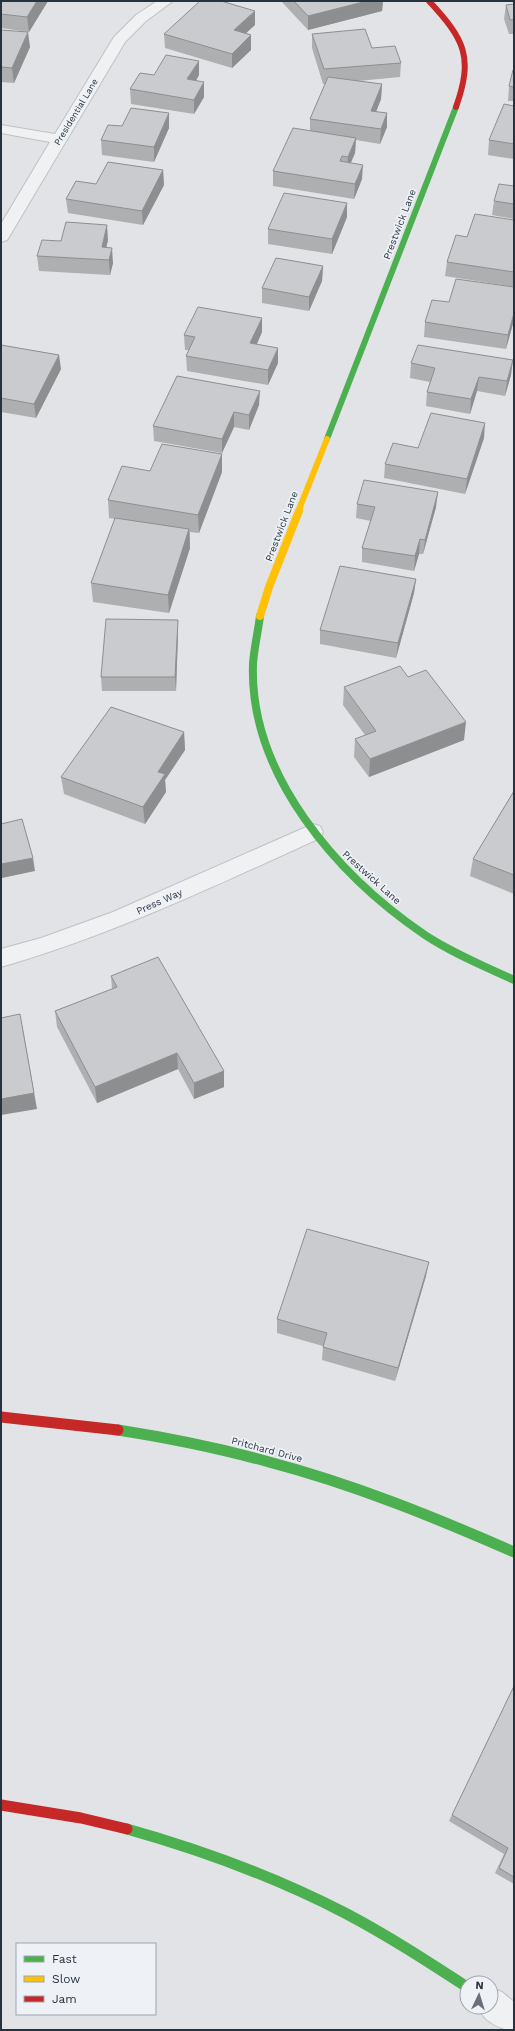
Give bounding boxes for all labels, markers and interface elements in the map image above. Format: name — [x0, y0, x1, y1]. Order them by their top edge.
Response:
street label: Presidential Lane — [52, 77, 100, 147]
street label: Prestwick Lane — [381, 187, 418, 261]
street label: Prestwick Lane — [263, 489, 300, 563]
street label: Prestwick Lane — [340, 848, 403, 906]
street label: Press Way — [134, 886, 185, 916]
street label: Pritchard Drive — [230, 1435, 304, 1464]
legend — [16, 1943, 156, 2015]
text: Fast — [52, 1952, 77, 1966]
text: Slow — [52, 1972, 80, 1986]
north arrow — [459, 1975, 499, 2015]
text: N — [475, 1979, 484, 1992]
text: Jam — [52, 1992, 77, 2006]

